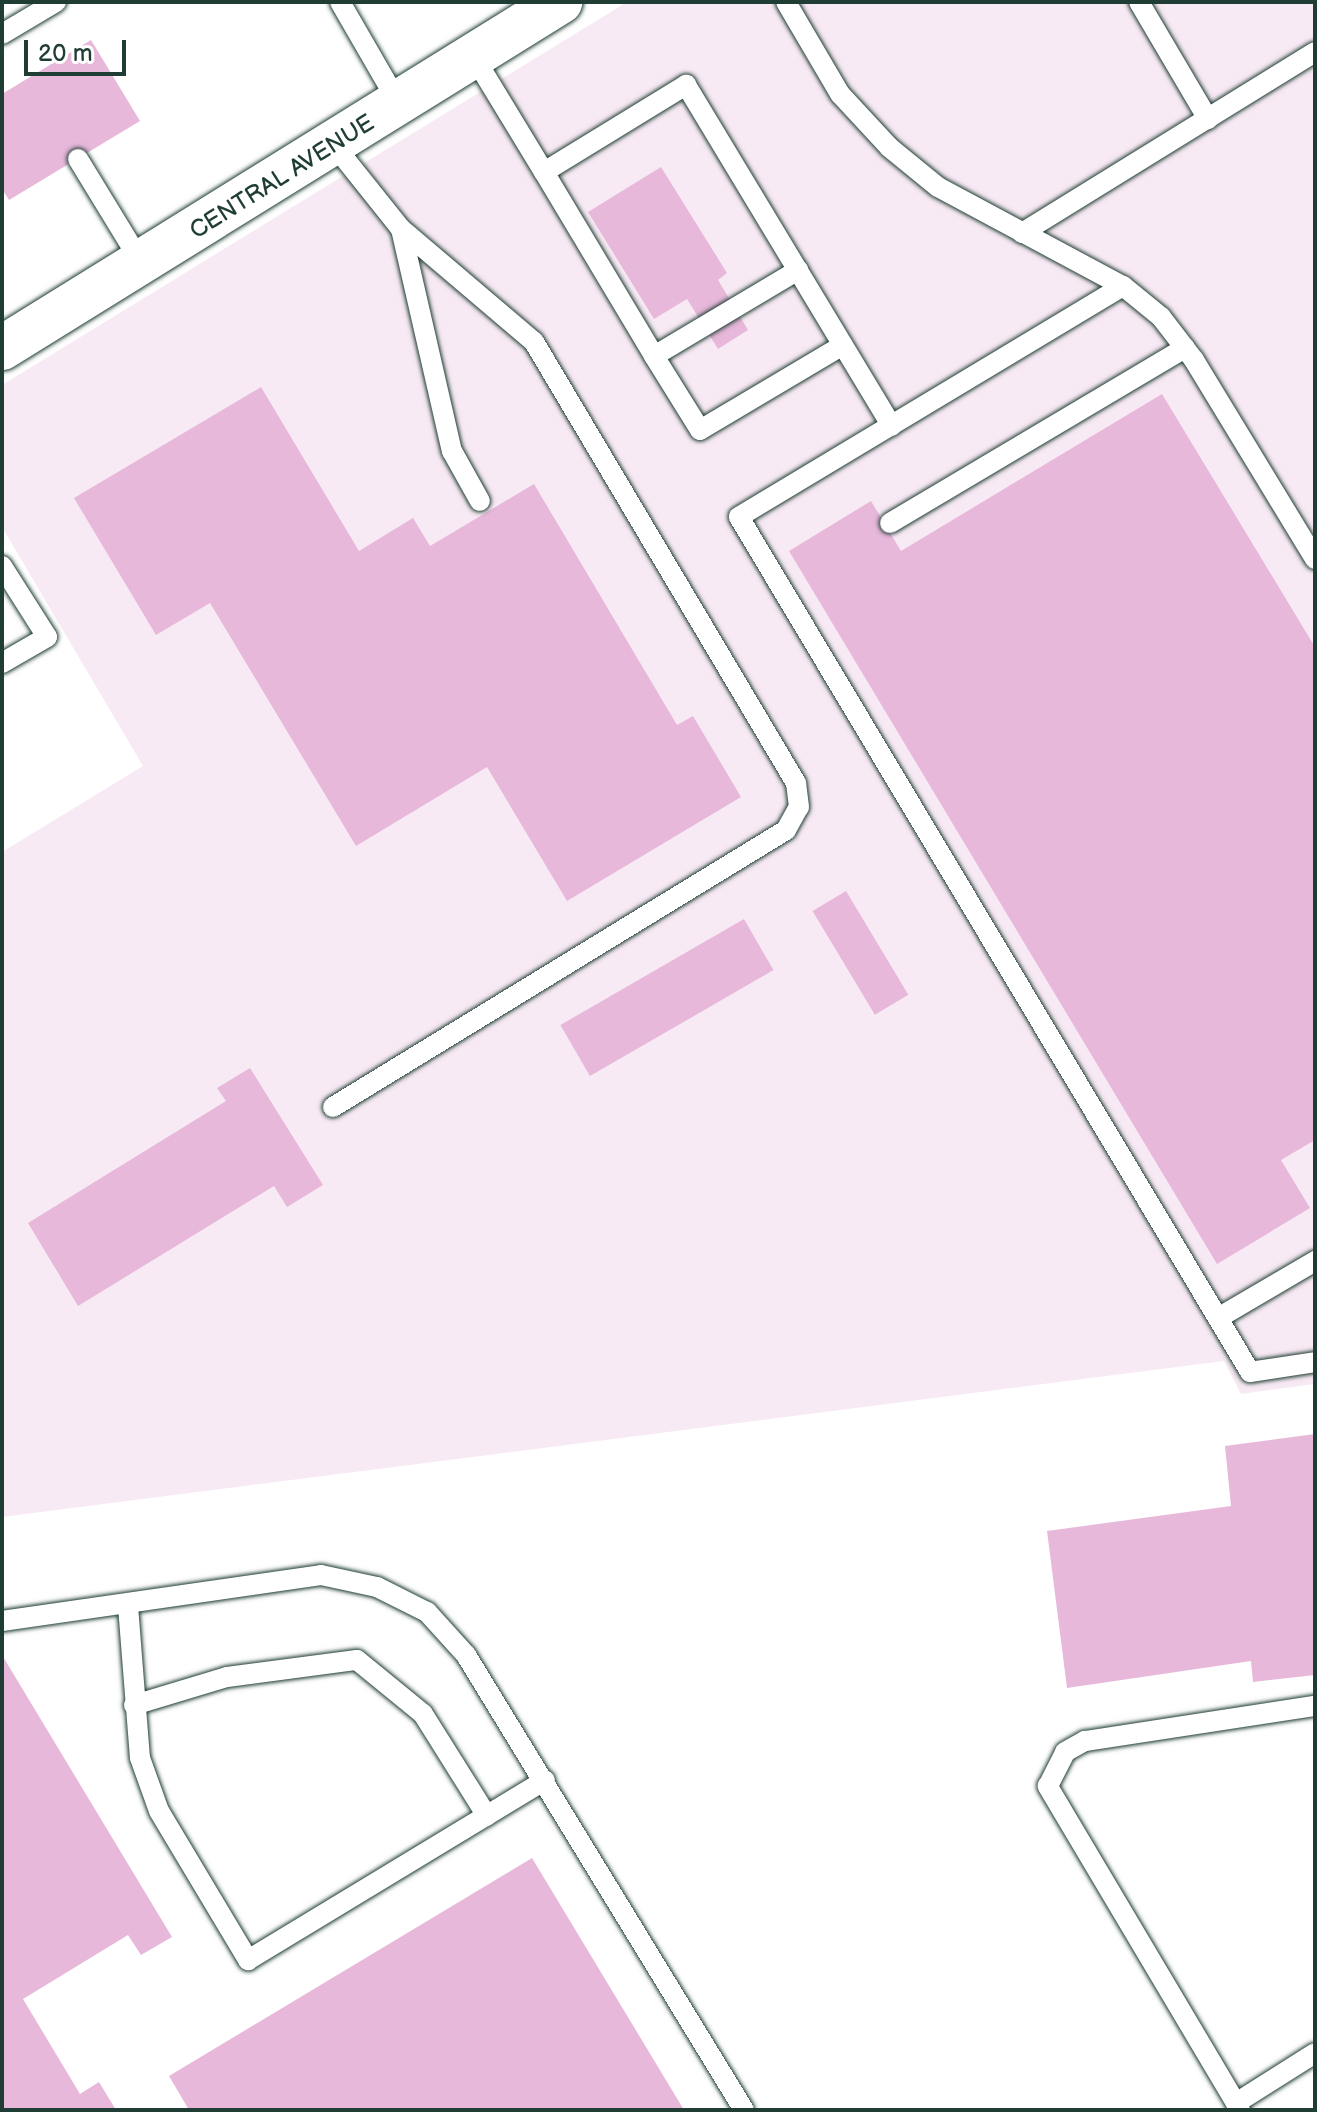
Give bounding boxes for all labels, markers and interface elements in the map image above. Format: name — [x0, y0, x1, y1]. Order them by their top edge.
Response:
scale bar — [28, 24, 130, 74]
text: 20 m — [38, 39, 93, 68]
street label: CENTRAL AVENUE — [184, 109, 380, 245]

